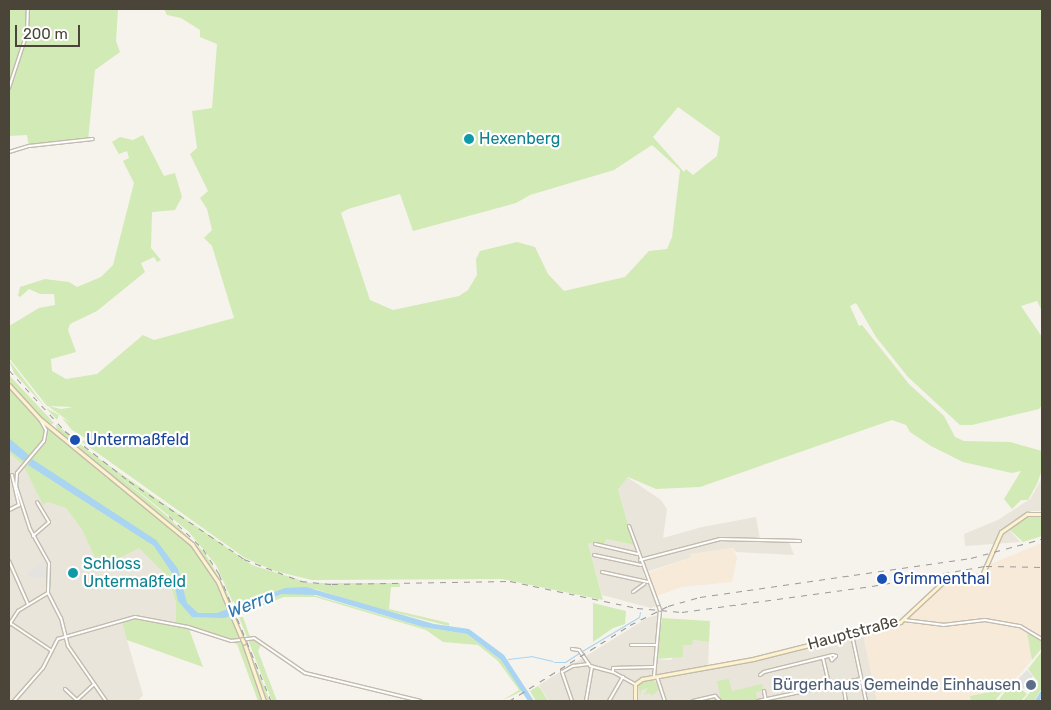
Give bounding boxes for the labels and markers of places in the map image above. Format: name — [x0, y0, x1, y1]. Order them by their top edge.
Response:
place label: Hexenberg — [479, 129, 560, 149]
marker: Hexenberg — [463, 133, 475, 145]
place label: Untermaßfeld — [86, 430, 189, 450]
marker: Untermaßfeld — [68, 433, 82, 447]
place label: Schloss Untermaßfeld — [83, 554, 186, 592]
marker: Schloss Untermaßfeld — [67, 567, 79, 579]
place label: Grimmenthal — [893, 569, 990, 589]
marker: Grimmenthal — [875, 572, 889, 586]
place label: Bürgerhaus Gemeinde Einhausen — [773, 675, 1021, 695]
marker: Bürgerhaus Gemeinde Einhausen — [1025, 679, 1037, 691]

